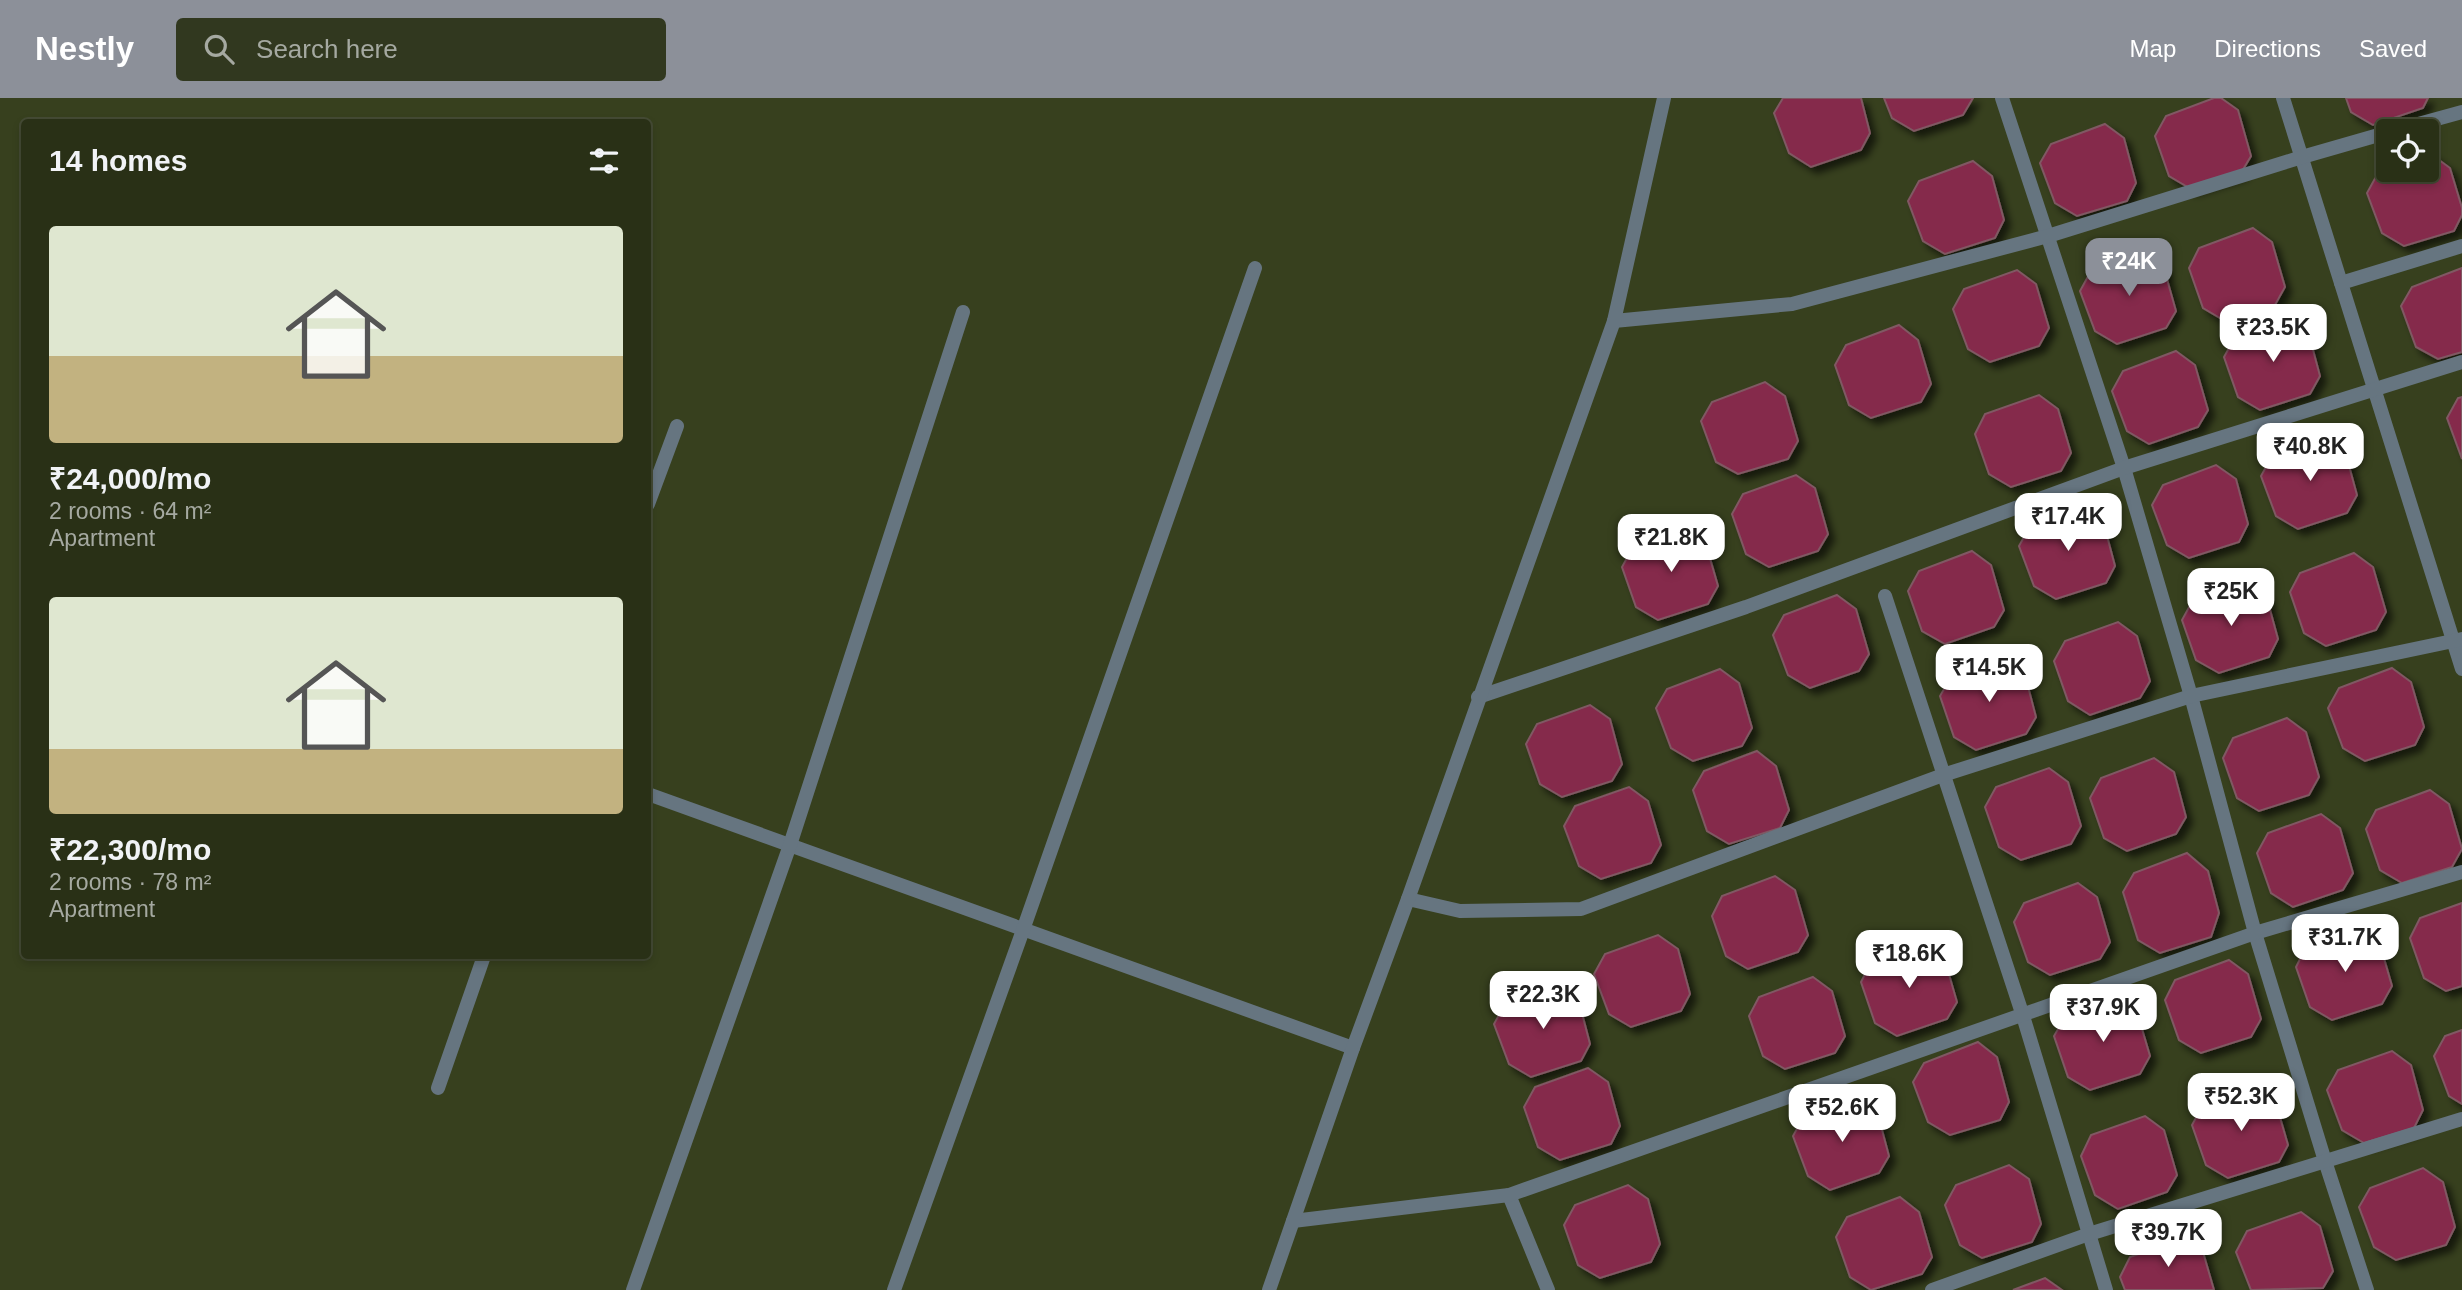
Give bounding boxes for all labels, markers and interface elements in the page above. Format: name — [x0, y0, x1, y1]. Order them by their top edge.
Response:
search box — [176, 18, 666, 81]
text: Nestly — [35, 30, 134, 67]
icon: search — [200, 30, 238, 68]
text: Search here — [256, 34, 398, 64]
text: Map — [2130, 35, 2176, 62]
text: Directions — [2214, 35, 2321, 62]
text: Saved — [2359, 35, 2427, 62]
map controls — [2376, 119, 2439, 182]
button: locate — [2376, 119, 2439, 182]
icon: filters — [585, 142, 623, 180]
text: 14 homes — [49, 144, 187, 177]
pin: ₹24K — [2088, 238, 2170, 298]
text: ₹24K — [2101, 248, 2157, 274]
icon: home — [273, 271, 399, 397]
pin: ₹23.5K — [2216, 304, 2330, 364]
text: ₹23.5K — [2236, 314, 2310, 340]
pin: ₹40.8K — [2253, 424, 2367, 483]
text: ₹40.8K — [2273, 433, 2347, 459]
text: ₹24,000/mo — [49, 462, 211, 495]
pin: ₹17.4K — [2011, 494, 2125, 553]
text: 2 rooms · 64 m² — [49, 498, 211, 524]
text: ₹17.4K — [2031, 503, 2105, 529]
pin: ₹21.8K — [1614, 514, 1728, 574]
text: ₹21.8K — [1634, 524, 1708, 550]
text: Apartment — [49, 525, 155, 551]
pin: ₹25K — [2190, 568, 2272, 628]
text: ₹25K — [2203, 578, 2259, 604]
icon: home — [273, 642, 399, 768]
pin: ₹14.5K — [1932, 644, 2046, 704]
text: ₹14.5K — [1952, 654, 2026, 680]
text: ₹22,300/mo — [49, 833, 211, 866]
text: 2 rooms · 78 m² — [49, 869, 211, 895]
text: Apartment — [49, 896, 155, 922]
pin: ₹31.7K — [2288, 914, 2402, 974]
text: ₹31.7K — [2308, 924, 2382, 950]
pin: ₹18.6K — [1852, 930, 1966, 990]
text: ₹18.6K — [1872, 940, 1946, 966]
pin: ₹22.3K — [1486, 972, 1600, 1031]
text: ₹22.3K — [1506, 981, 1580, 1007]
pin: ₹37.9K — [2046, 984, 2160, 1044]
text: ₹37.9K — [2066, 994, 2140, 1020]
pin: ₹52.3K — [2184, 1074, 2298, 1133]
text: ₹52.3K — [2204, 1083, 2278, 1109]
pin: ₹52.6K — [1785, 1084, 1899, 1144]
text: ₹52.6K — [1805, 1094, 1879, 1120]
pin: ₹39.7K — [2111, 1210, 2225, 1269]
text: ₹39.7K — [2131, 1219, 2205, 1245]

